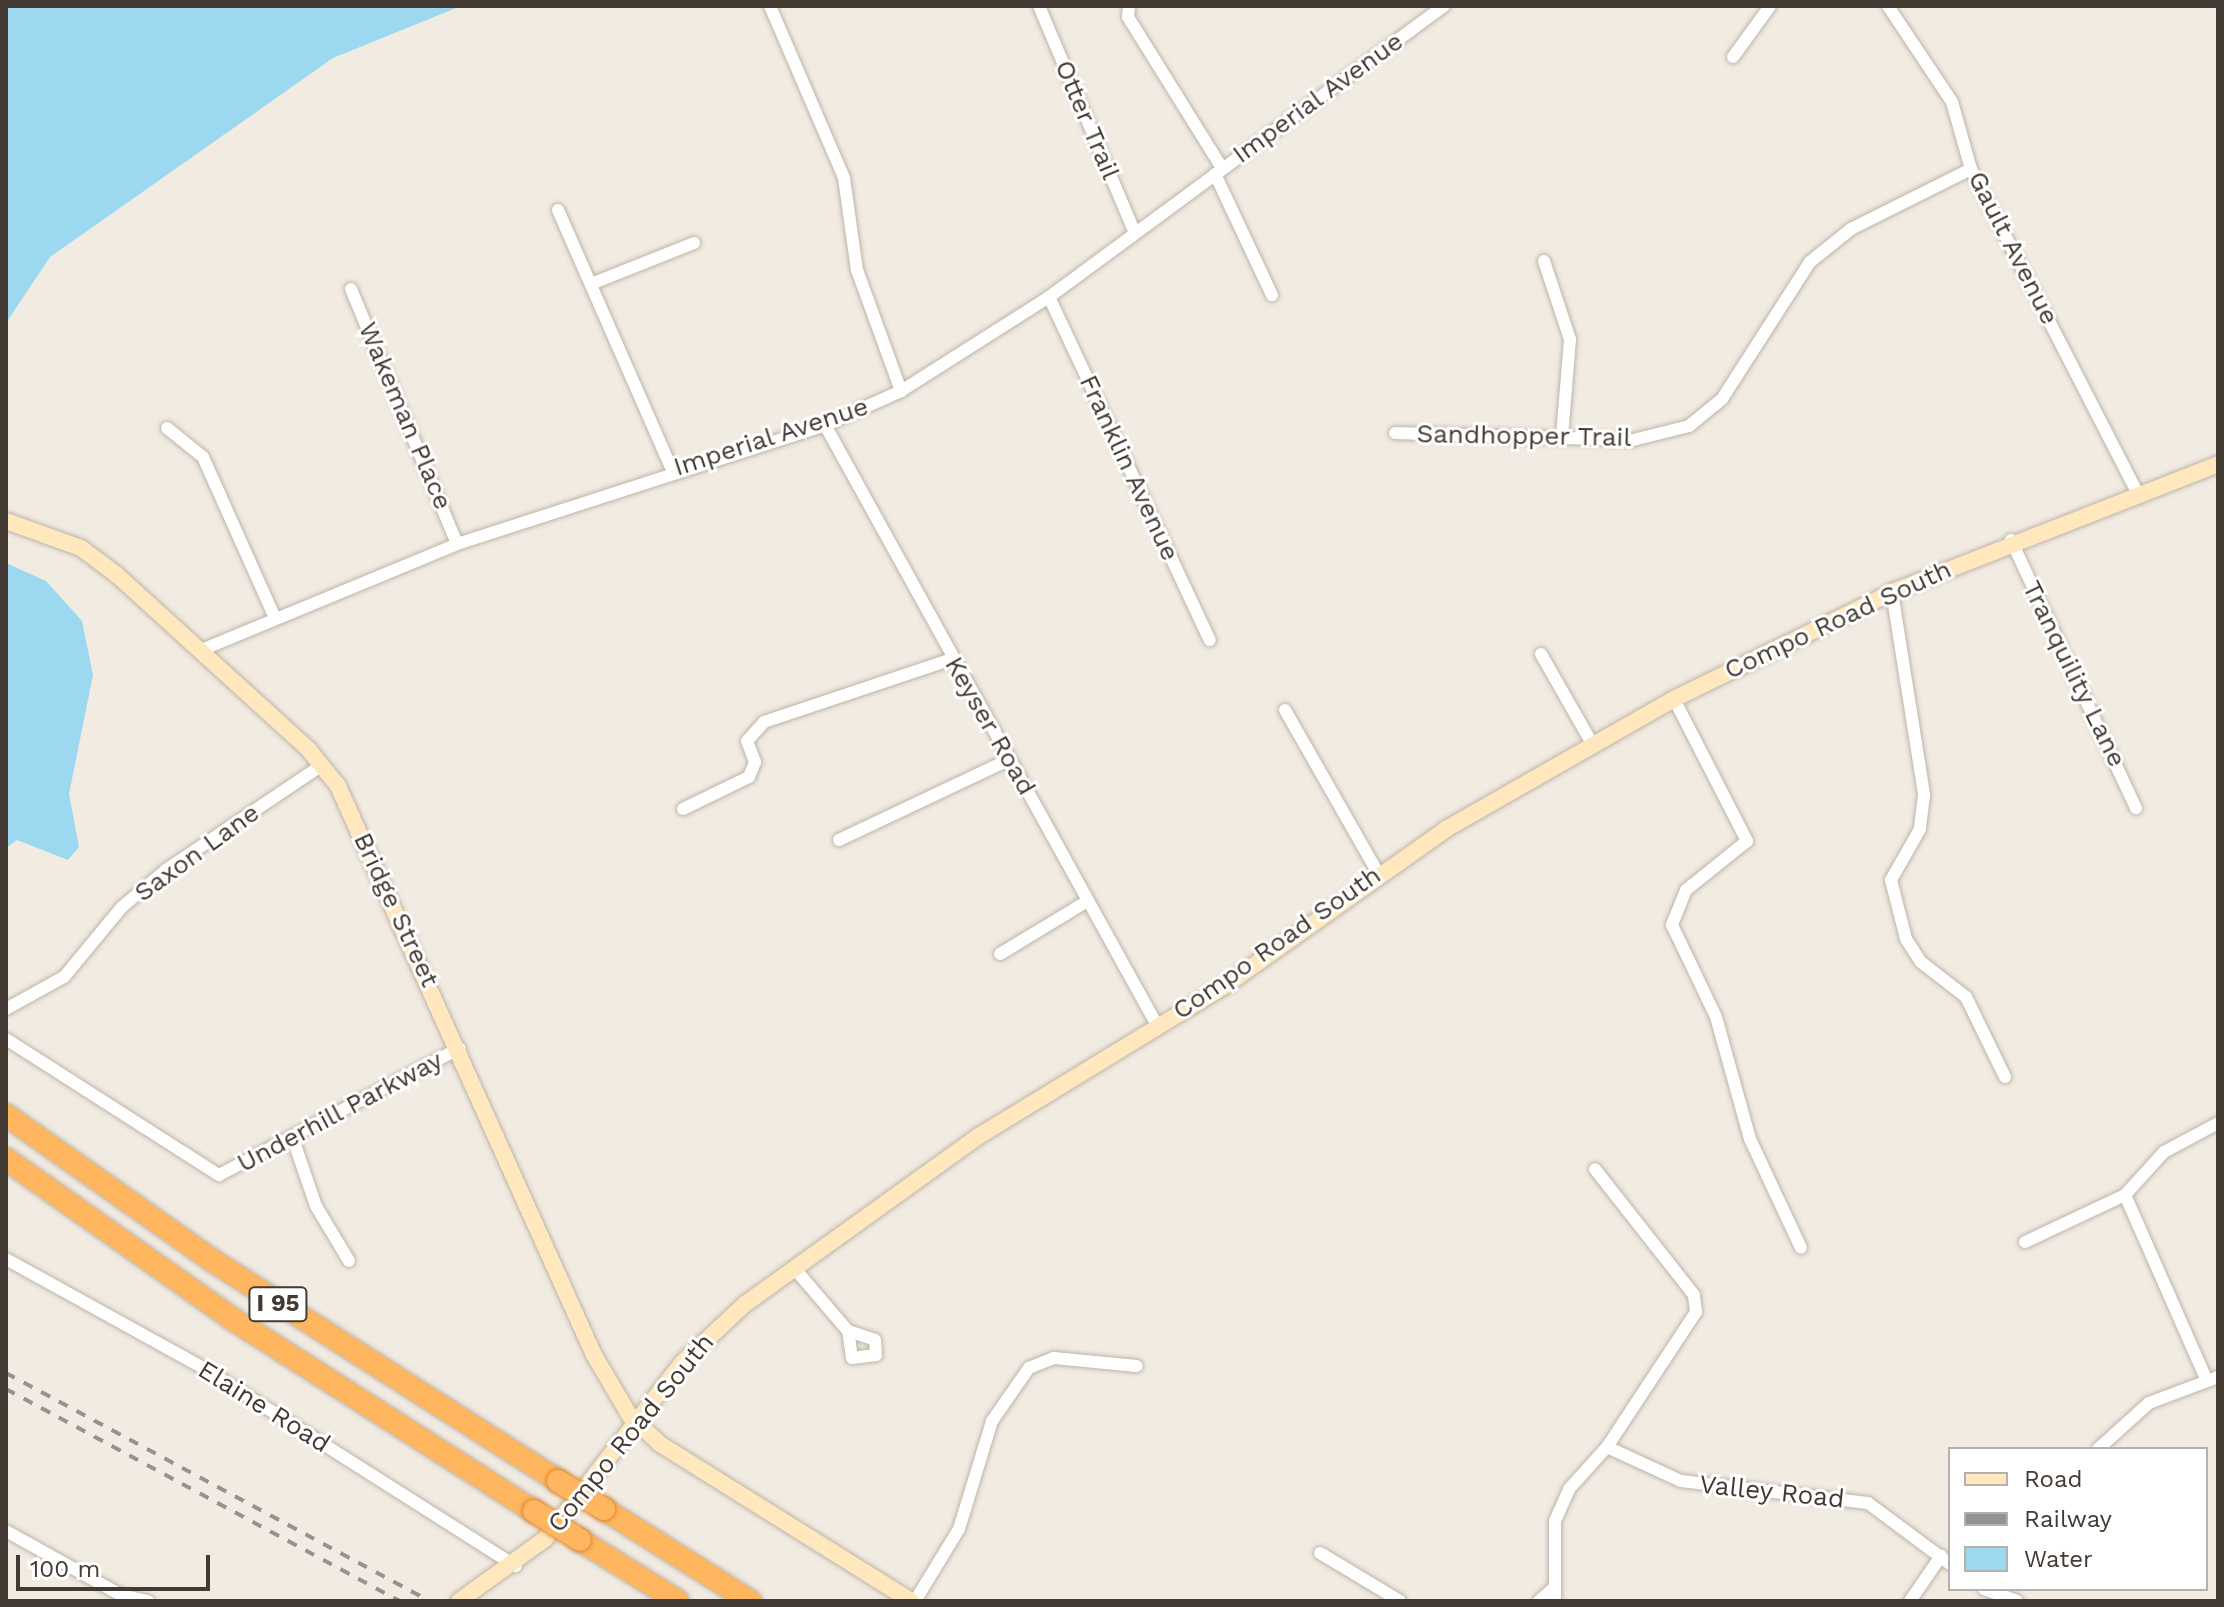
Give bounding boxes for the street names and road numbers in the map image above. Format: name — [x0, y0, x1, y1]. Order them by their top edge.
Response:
street label: Imperial Avenue — [1226, 25, 1410, 171]
street label: Otter Trail — [1048, 55, 1126, 185]
street label: Gault Avenue — [1961, 166, 2065, 330]
street label: Wakeman Place — [351, 318, 459, 514]
street label: Franklin Avenue — [1072, 370, 1186, 566]
street label: Imperial Avenue — [669, 391, 873, 483]
street label: Sandhopper Trail — [1416, 419, 1632, 453]
street label: Compo Road South — [1720, 554, 1956, 686]
street label: Tranquility Lane — [2015, 576, 2133, 772]
street label: Keyser Road — [938, 651, 1042, 801]
street label: Saxon Lane — [129, 797, 265, 909]
street label: Bridge Street — [347, 828, 445, 992]
street label: Compo Road South — [1167, 859, 1387, 1027]
street label: Underhill Parkway — [232, 1045, 448, 1179]
road number: I 95 — [248, 1284, 308, 1324]
street label: Compo Road South — [541, 1327, 721, 1539]
street label: Elaine Road — [192, 1354, 336, 1460]
street label: Valley Road — [1698, 1469, 1846, 1515]

